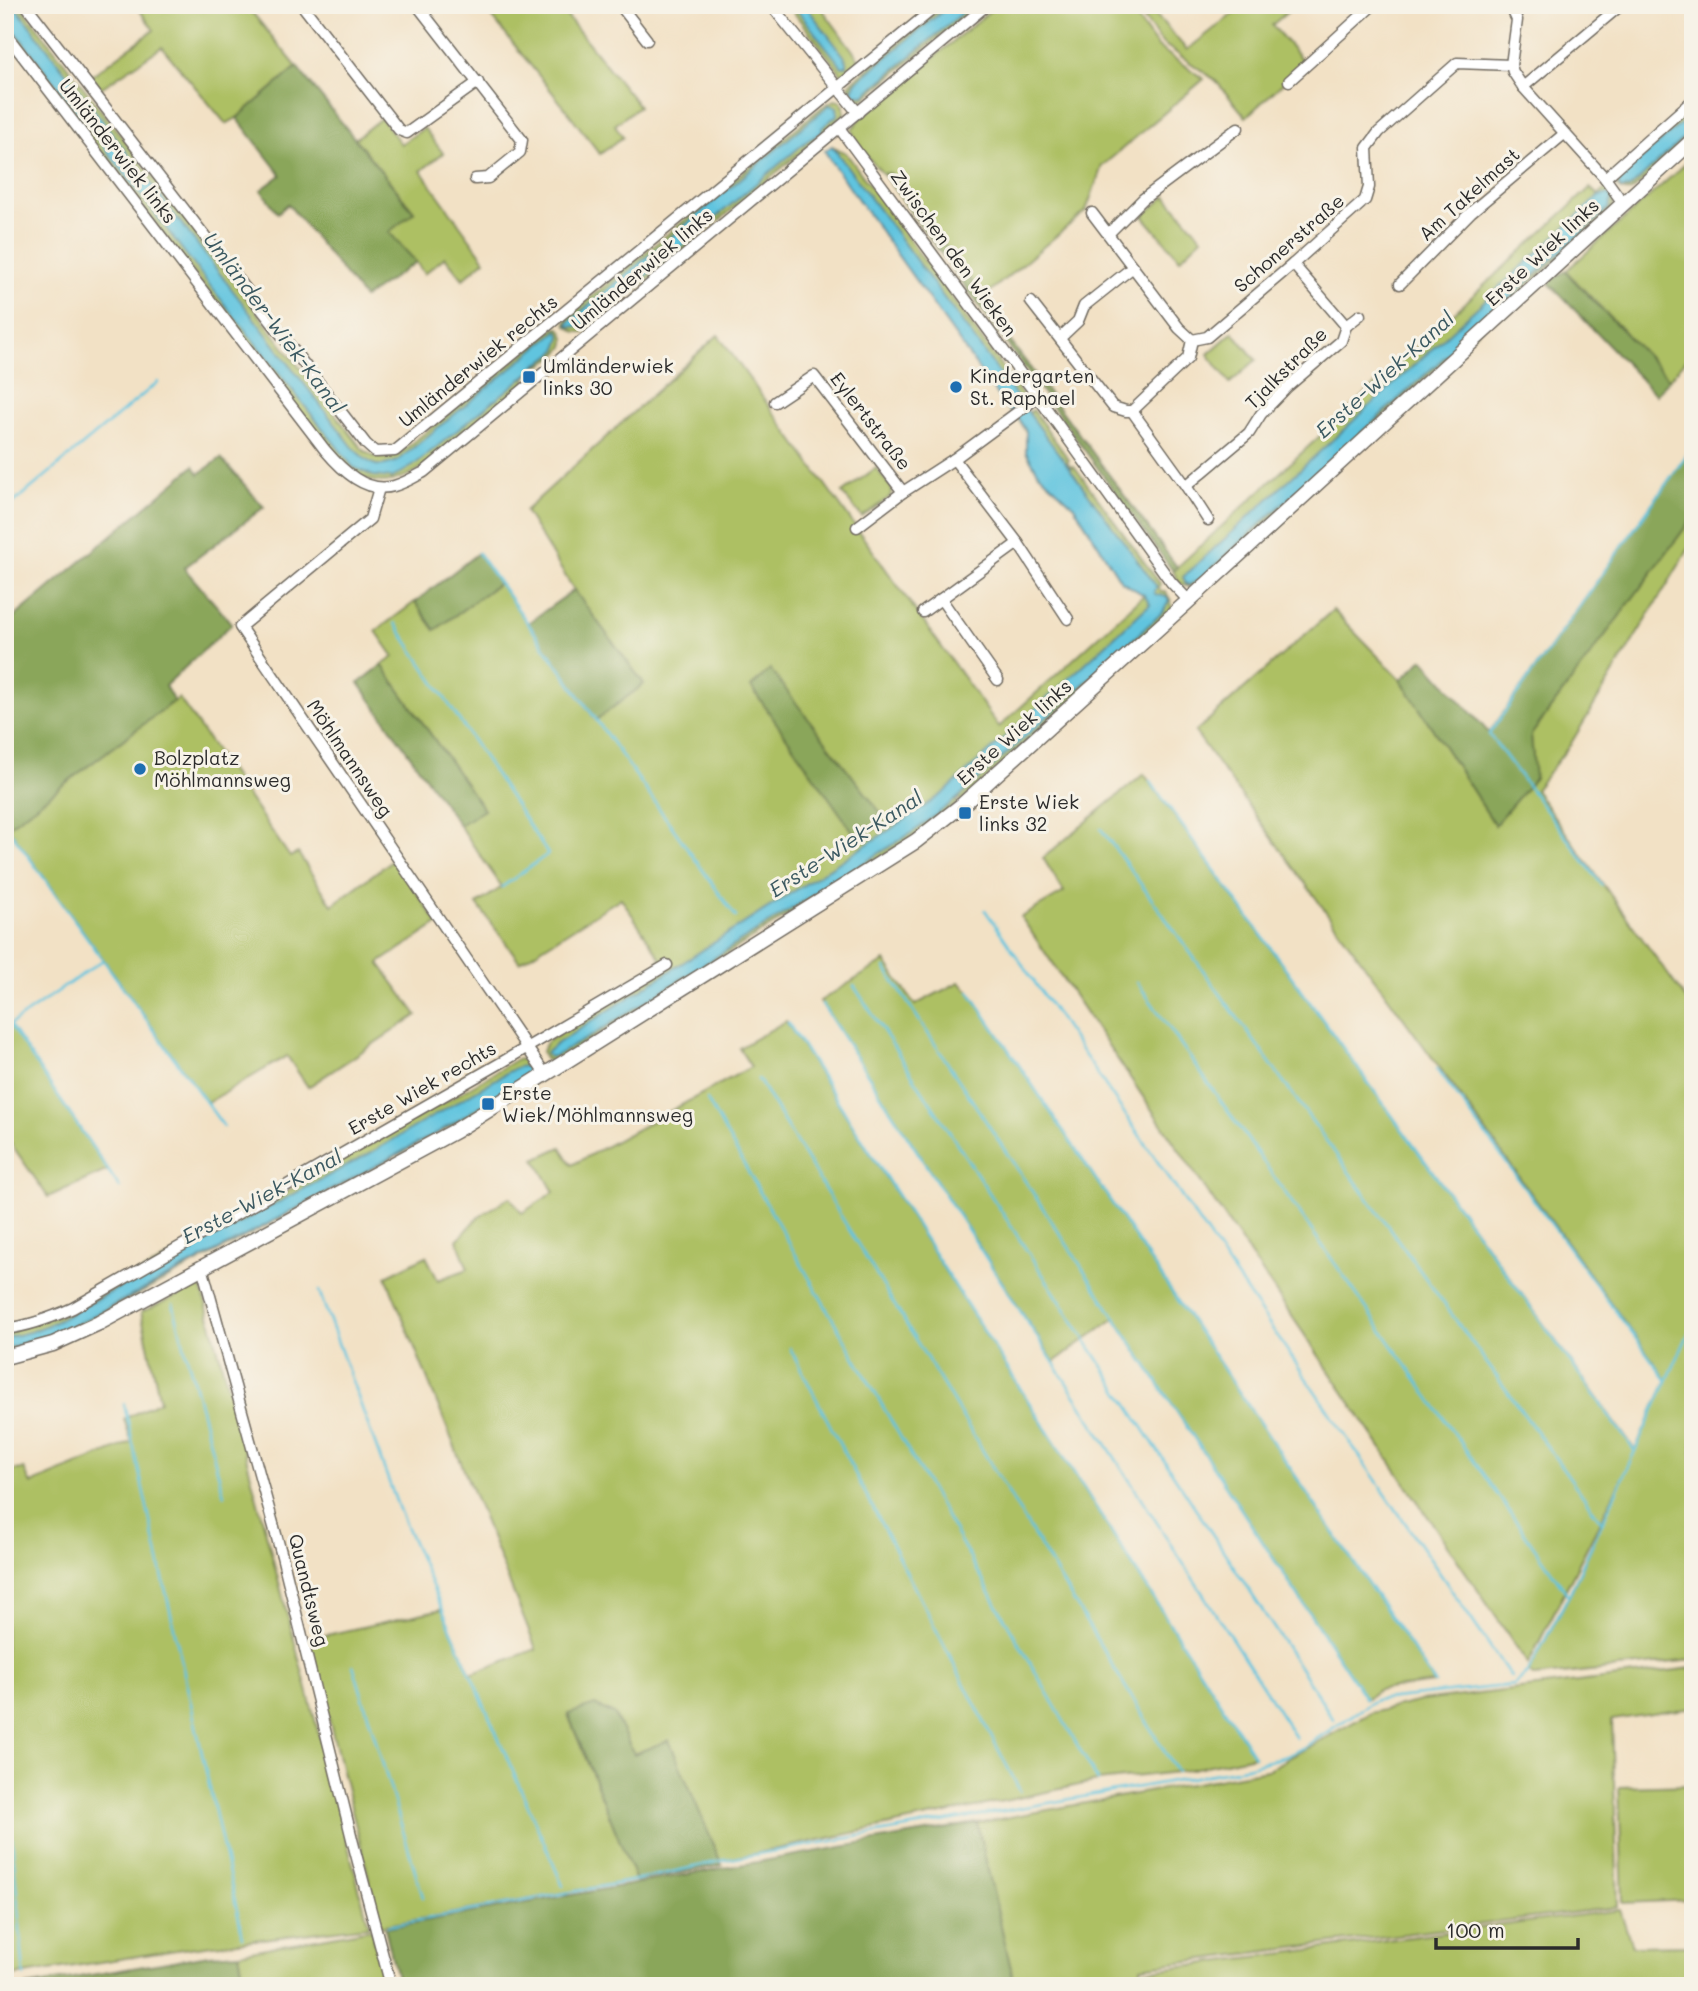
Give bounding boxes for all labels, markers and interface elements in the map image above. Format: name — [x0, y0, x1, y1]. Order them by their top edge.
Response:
street label: Umländerwiek links — [54, 73, 183, 228]
street label: Am Takelmast — [1413, 142, 1525, 246]
street label: Zwischen den Wieken — [886, 165, 1023, 341]
street label: Schonerstraße — [1228, 188, 1349, 297]
street label: Erste Wiek links — [1479, 192, 1604, 311]
street label: Umländerwiek links — [566, 202, 718, 335]
water label: Umländer-Wiek-Kanal — [198, 226, 353, 419]
street label: Umländerwiek rechts — [393, 289, 562, 432]
water label: Erste-Wiek-Kanal — [1309, 304, 1460, 443]
street label: Tjalkstraße — [1239, 321, 1332, 414]
place label: Umländerwiek links 30 — [543, 353, 674, 400]
place label: Kindergarten St. Raphael — [970, 363, 1094, 410]
street label: Eylertstraße — [825, 366, 918, 475]
marker: Umländerwiek links 30 — [521, 369, 537, 385]
marker: Kindergarten St. Raphael — [948, 379, 964, 395]
street label: Erste Wiek links — [951, 673, 1077, 790]
street label: Möhlmannsweg — [302, 694, 399, 821]
place label: Bolzplatz Möhlmannsweg — [154, 745, 291, 792]
marker: Bolzplatz Möhlmannsweg — [132, 761, 148, 777]
water label: Erste-Wiek-Kanal — [763, 783, 928, 902]
place label: Erste Wiek links 32 — [979, 789, 1079, 836]
marker: Erste Wiek links 32 — [957, 805, 973, 821]
street label: Erste Wiek rechts — [343, 1035, 500, 1140]
place label: Erste Wiek/Möhlmannsweg — [502, 1080, 693, 1127]
marker: Erste Wiek/Möhlmannsweg — [480, 1096, 496, 1112]
water label: Erste-Wiek-Kanal — [177, 1142, 347, 1249]
street label: Quandtsweg — [283, 1531, 335, 1649]
scale bar — [1436, 1907, 1577, 1951]
text: 100 m — [1446, 1916, 1505, 1943]

